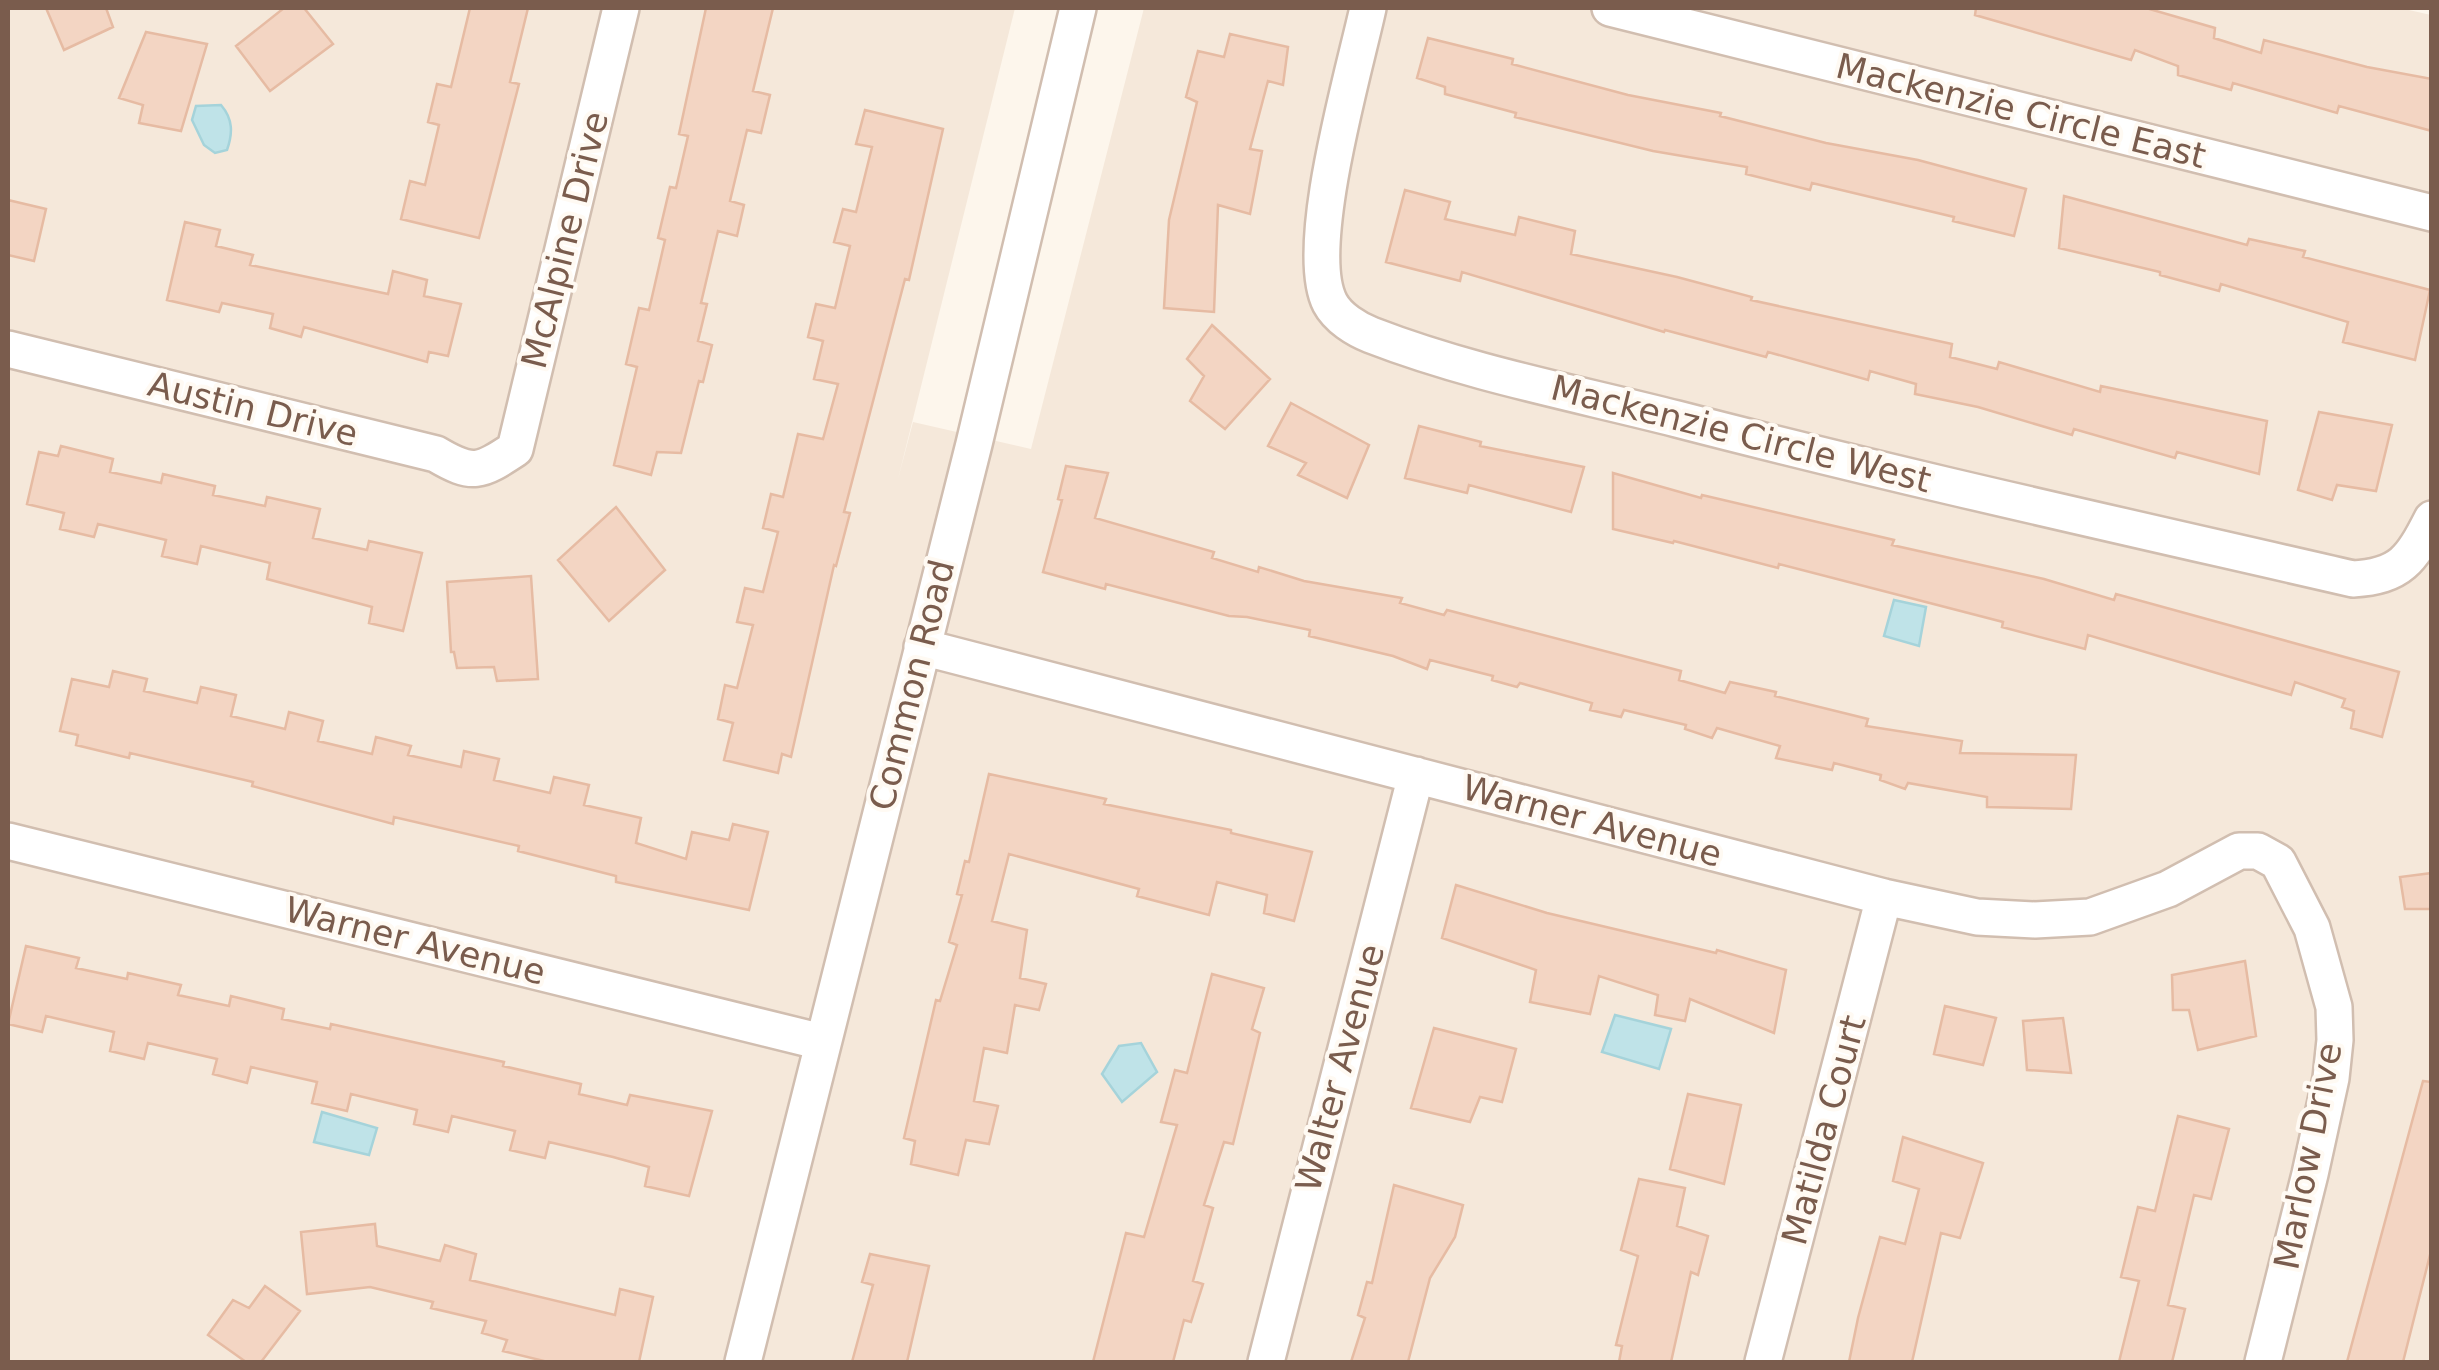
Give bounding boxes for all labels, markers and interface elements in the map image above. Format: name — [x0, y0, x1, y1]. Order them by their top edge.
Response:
street label: Mackenzie Circle East — [1832, 46, 2210, 176]
street label: McAlpine Drive — [514, 107, 616, 373]
street label: Austin Drive — [144, 364, 362, 454]
street label: Mackenzie Circle West — [1547, 367, 1935, 501]
street label: Common Road — [862, 556, 962, 814]
street label: Warner Avenue — [1458, 767, 1726, 875]
street label: Warner Avenue — [281, 889, 549, 993]
street label: Walter Avenue — [1288, 940, 1392, 1196]
street label: Matilda Court — [1774, 1011, 1874, 1249]
street label: Marlow Drive — [2266, 1039, 2350, 1273]

